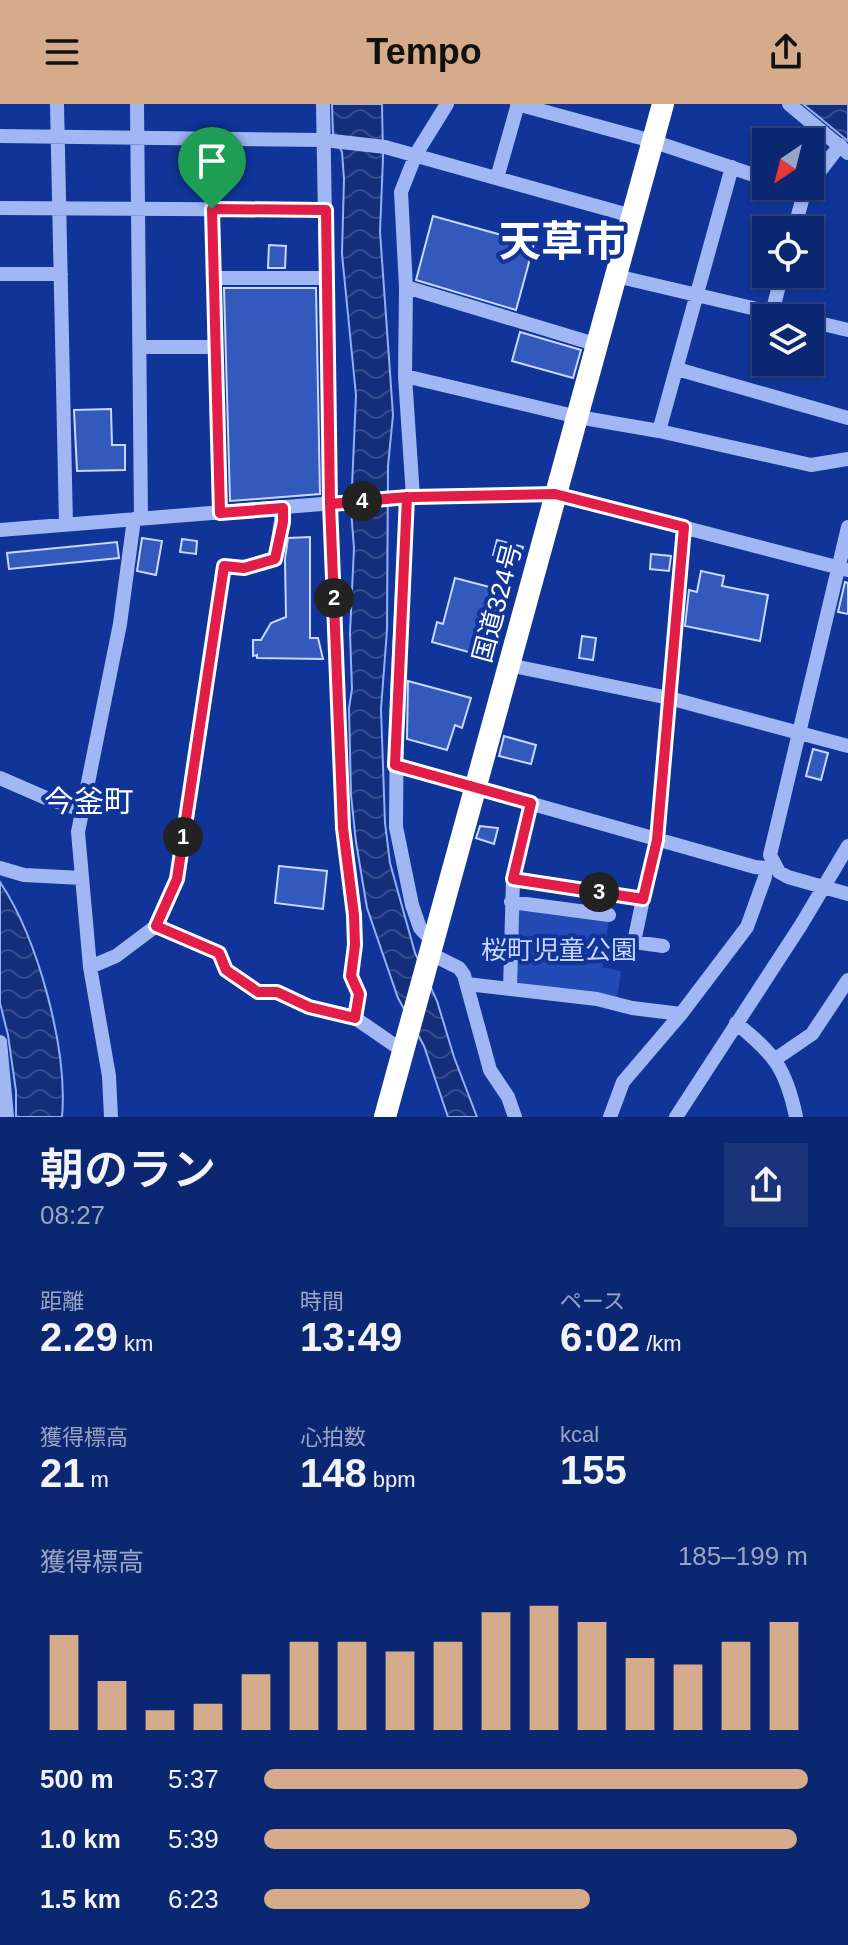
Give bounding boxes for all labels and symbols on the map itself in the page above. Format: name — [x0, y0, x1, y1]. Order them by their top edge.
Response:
pin — [178, 127, 246, 209]
north arrow — [752, 128, 824, 200]
district label: 天草市 — [499, 218, 625, 265]
pin: 4 — [342, 481, 382, 521]
street label: 国道324号 — [467, 540, 527, 666]
pin: 2 — [314, 578, 354, 618]
district label: 今釜町 — [44, 785, 134, 818]
pin: 1 — [163, 817, 203, 857]
pin: 3 — [579, 872, 619, 912]
park label: 桜町児童公園 — [481, 935, 637, 965]

